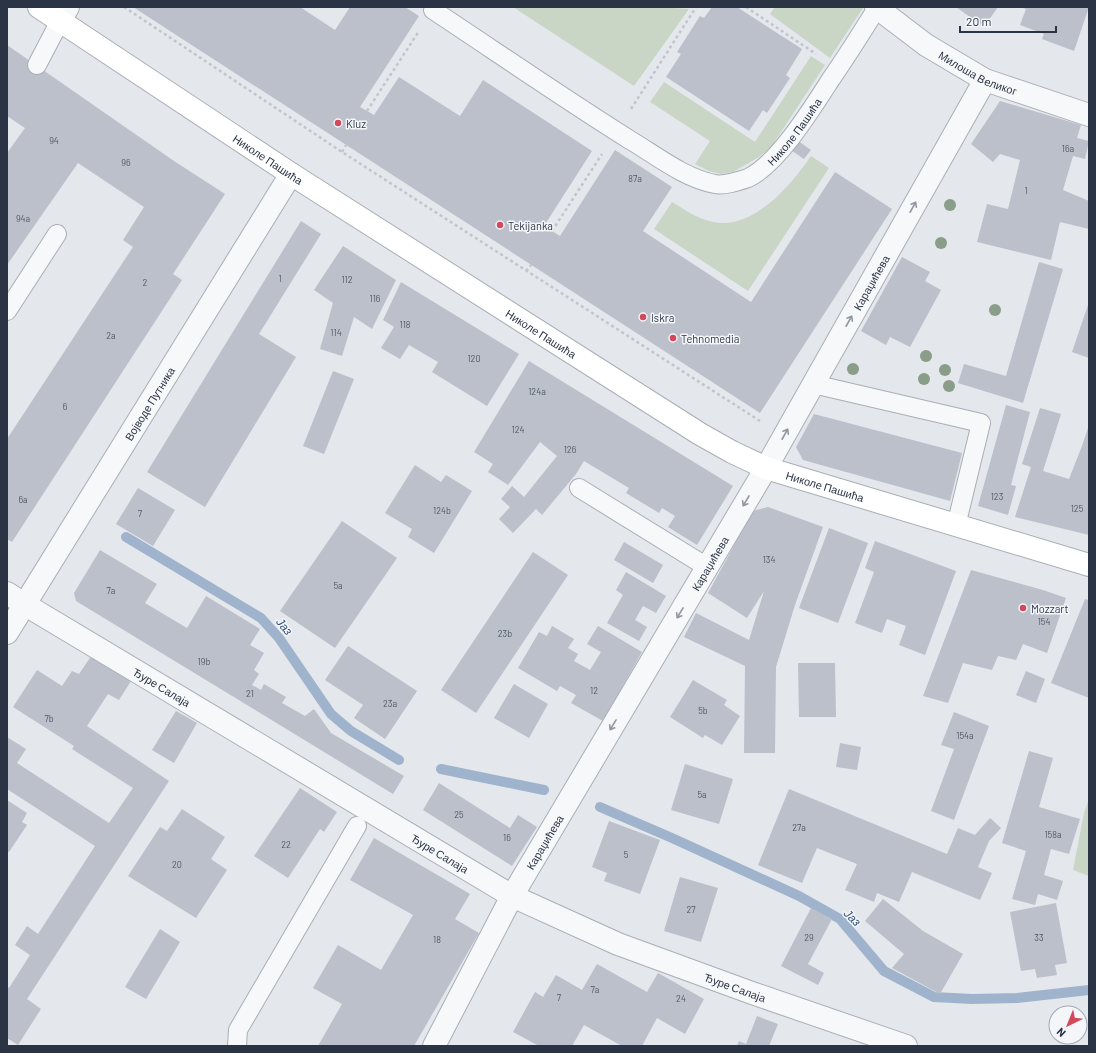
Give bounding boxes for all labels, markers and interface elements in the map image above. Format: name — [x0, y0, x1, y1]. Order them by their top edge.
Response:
scale bar — [960, 8, 1056, 34]
text: 20 m — [966, 14, 992, 28]
street label: Милоша Великог — [937, 48, 1019, 97]
street label: Николе Пашића — [764, 95, 824, 168]
place label: Kluz — [346, 117, 366, 130]
marker: Kluz — [333, 118, 343, 128]
street label: Николе Пашића — [231, 131, 306, 187]
house number: 94 — [49, 135, 59, 146]
house number: 16a — [1062, 143, 1074, 154]
house number: 96 — [121, 157, 131, 168]
house number: 87a — [628, 173, 642, 184]
house number: 1 — [1024, 185, 1028, 196]
one-way arrow — [909, 201, 917, 213]
house number: 94a — [16, 213, 30, 224]
place label: Tekijanka — [508, 219, 553, 232]
marker: Tekijanka — [495, 220, 505, 230]
street label: Караџићева — [850, 252, 892, 312]
house number: 1 — [278, 273, 282, 284]
house number: 112 — [341, 274, 353, 285]
house number: 2 — [143, 277, 148, 288]
house number: 116 — [370, 293, 381, 304]
street label: Николе Пашића — [504, 306, 580, 361]
place label: Iskra — [651, 311, 674, 324]
marker: Iskra — [638, 312, 648, 322]
one-way arrow — [846, 315, 854, 327]
house number: 118 — [399, 319, 411, 330]
house number: 114 — [330, 327, 342, 338]
house number: 2a — [106, 330, 116, 341]
place label: Tehnomedia — [681, 332, 739, 345]
marker: Tehnomedia — [668, 333, 678, 343]
house number: 120 — [467, 353, 481, 364]
street label: Војводе Путника — [121, 363, 177, 443]
house number: 124a — [528, 386, 546, 397]
house number: 6 — [63, 401, 68, 412]
house number: 124 — [512, 424, 525, 435]
one-way arrow — [782, 428, 790, 440]
house number: 126 — [564, 444, 577, 455]
street label: Николе Пашића — [785, 468, 867, 504]
house number: 123 — [991, 491, 1004, 502]
house number: 6a — [18, 494, 28, 505]
one-way arrow — [741, 495, 749, 507]
house number: 125 — [1071, 503, 1084, 514]
house number: 124b — [433, 505, 451, 516]
house number: 7 — [138, 508, 143, 519]
street label: Караџићева — [688, 533, 731, 593]
house number: 134 — [763, 554, 775, 565]
house number: 5a — [333, 580, 343, 591]
house number: 7a — [107, 585, 115, 596]
place label: Mozzart — [1031, 602, 1068, 615]
marker: Mozzart — [1018, 603, 1028, 613]
one-way arrow — [675, 607, 683, 619]
water label: Јаз — [273, 614, 296, 638]
house number: 154 — [1038, 616, 1050, 627]
house number: 23b — [498, 628, 512, 639]
house number: 19b — [198, 656, 210, 667]
street label: Ђуре Салаја — [131, 664, 194, 709]
house number: 12 — [590, 685, 598, 696]
house number: 21 — [246, 688, 254, 699]
house number: 23a — [383, 698, 397, 709]
house number: 5b — [698, 705, 708, 716]
house number: 7b — [44, 713, 54, 724]
one-way arrow — [609, 719, 617, 731]
house number: 154a — [956, 730, 974, 741]
house number: 5a — [697, 789, 707, 800]
house number: 25 — [454, 809, 464, 820]
street label: Караџићева — [523, 812, 566, 871]
house number: 27a — [792, 822, 806, 833]
house number: 158a — [1044, 829, 1062, 840]
street label: Ђуре Салаја — [409, 831, 472, 876]
house number: 16 — [503, 832, 511, 843]
house number: 22 — [281, 839, 291, 850]
house number: 5 — [624, 849, 629, 860]
house number: 20 — [172, 859, 182, 870]
house number: 27 — [686, 904, 696, 915]
water label: Јаз — [841, 905, 865, 929]
house number: 29 — [804, 932, 814, 943]
house number: 33 — [1034, 932, 1044, 943]
house number: 18 — [433, 934, 441, 945]
street label: Ђуре Салаја — [703, 970, 769, 1004]
house number: 7a — [591, 984, 599, 995]
house number: 7 — [557, 992, 562, 1003]
house number: 24 — [676, 993, 686, 1004]
north arrow — [1048, 1005, 1088, 1045]
text: N — [1054, 1025, 1068, 1040]

